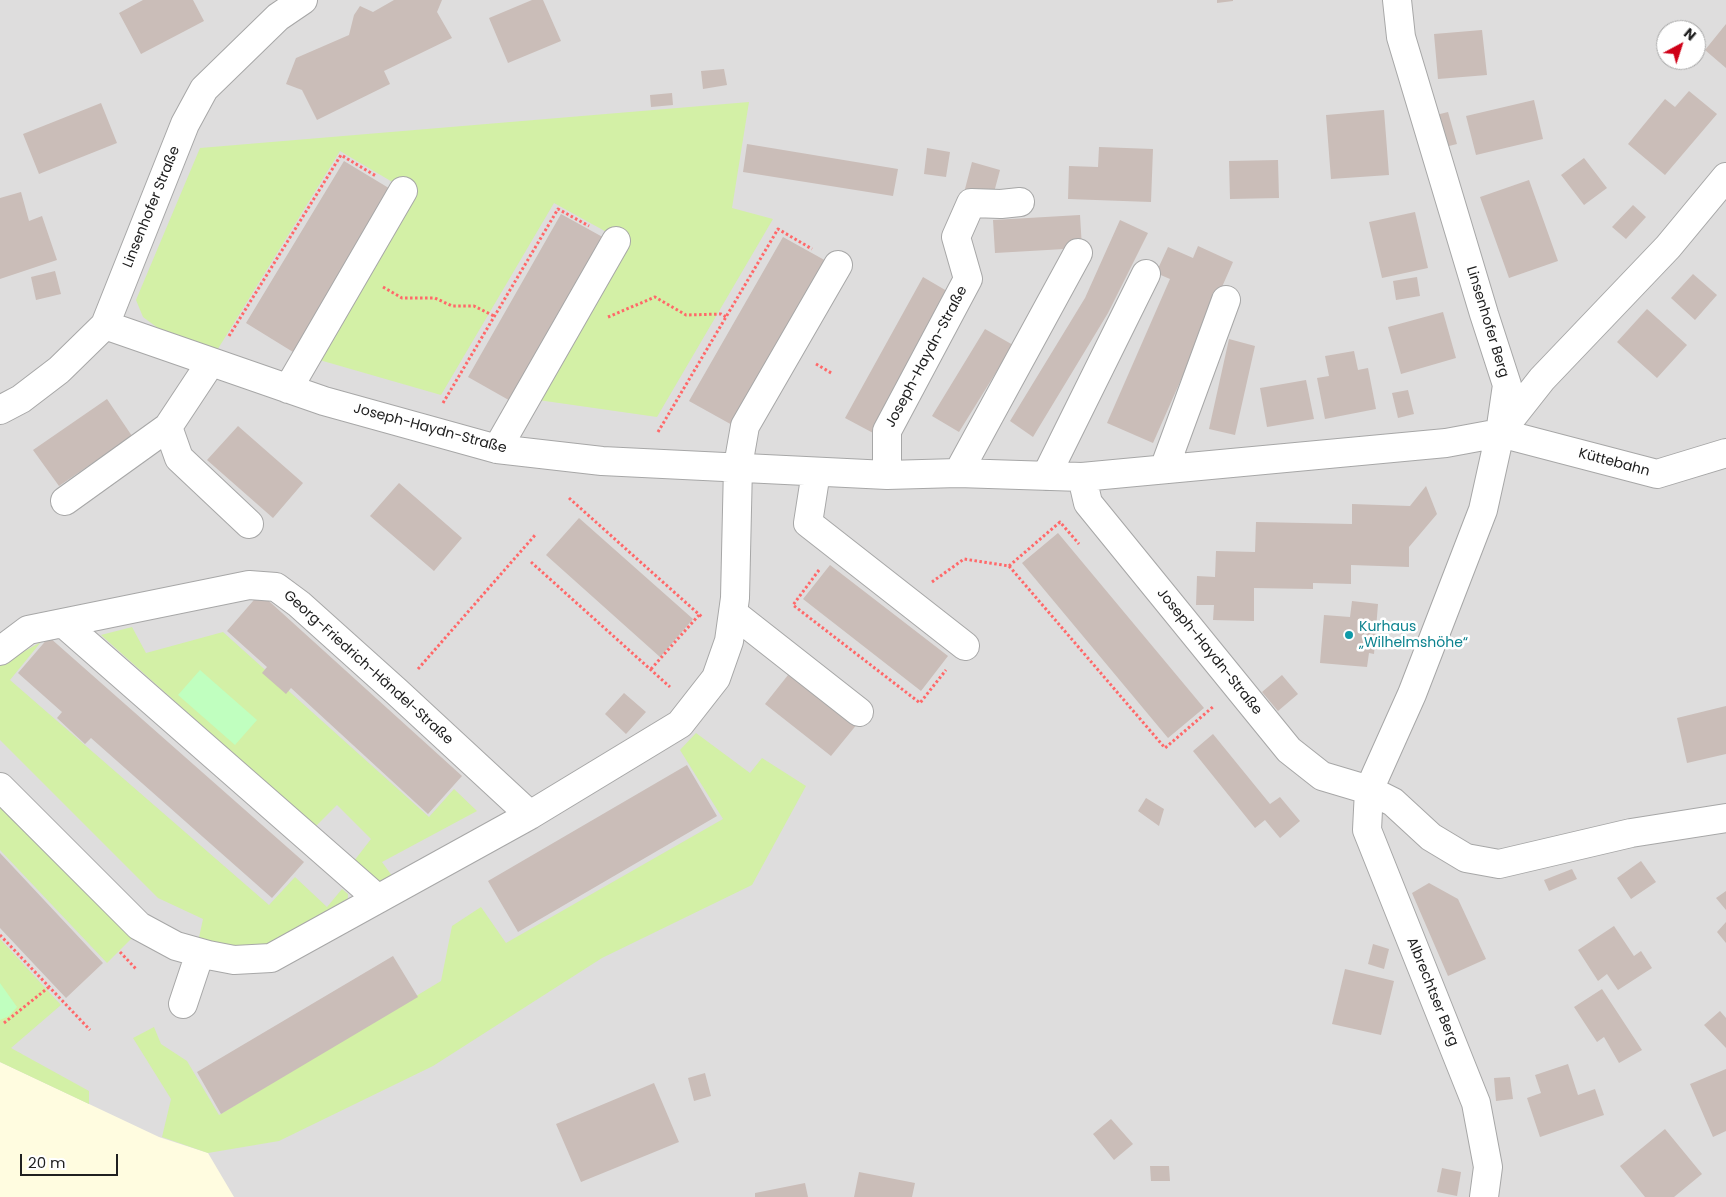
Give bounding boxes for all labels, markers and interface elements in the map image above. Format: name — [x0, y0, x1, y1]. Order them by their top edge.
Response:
north arrow — [1656, 20, 1706, 70]
text: N — [1680, 23, 1700, 45]
street label: Linsenhofer Straße — [120, 144, 184, 270]
street label: Linsenhofer Berg — [1462, 264, 1512, 380]
street label: Joseph-Haydn-Straße — [883, 283, 971, 431]
street label: Joseph-Haydn-Straße — [352, 400, 508, 458]
street label: Küttebahn — [1577, 445, 1651, 481]
street label: Joseph-Haydn-Straße — [1153, 585, 1265, 719]
street label: Georg-Friedrich-Händel-Straße — [280, 587, 456, 749]
place label: Kurhaus „Wilhelmshöhe“ — [1359, 619, 1468, 652]
marker: Kurhaus „Wilhelmshöhe“ — [1343, 629, 1355, 641]
street label: Albrechtser Berg — [1403, 935, 1461, 1049]
scale bar — [22, 1144, 120, 1176]
text: 20 m — [28, 1152, 66, 1173]

